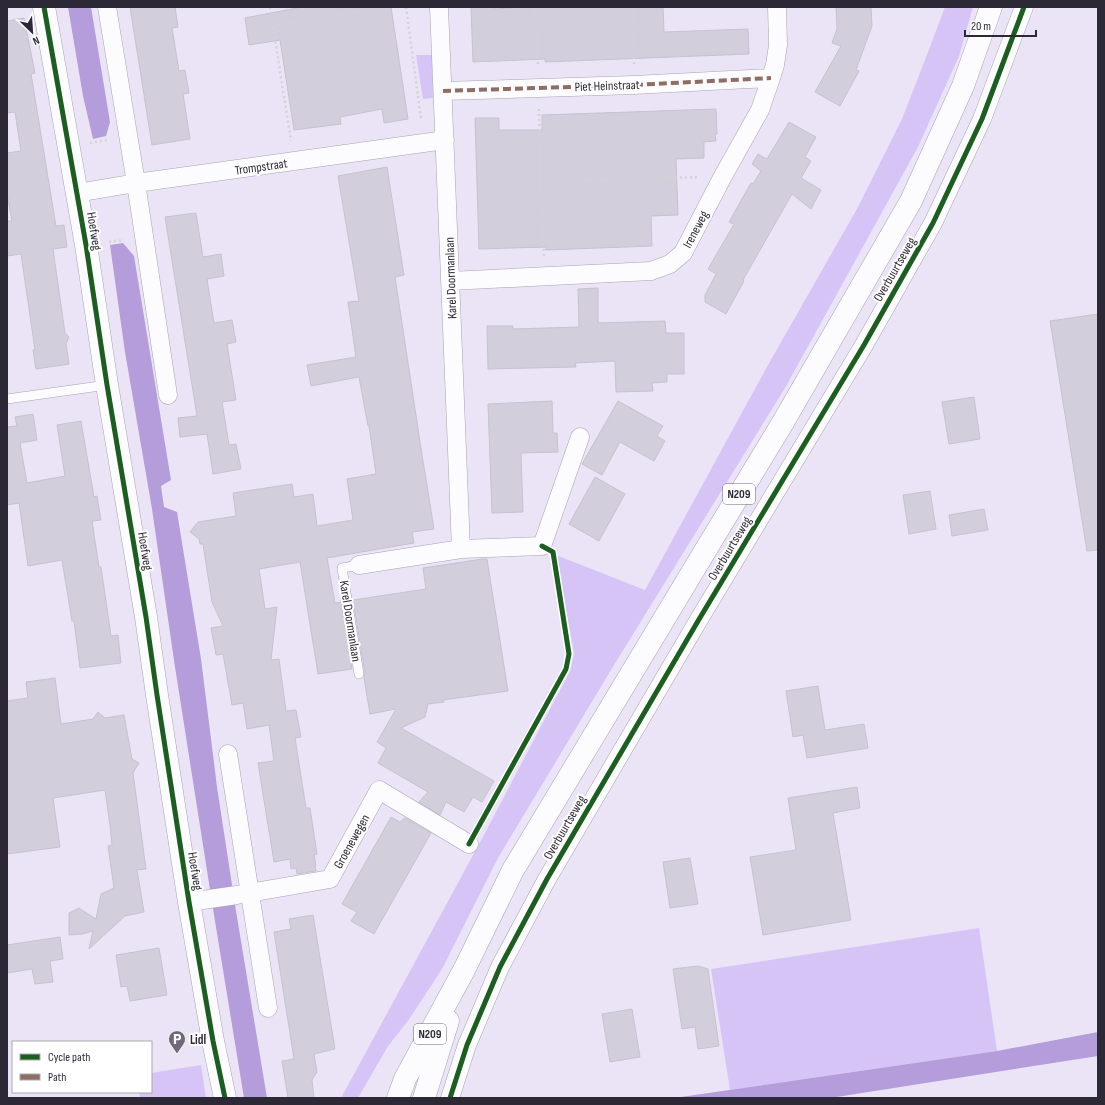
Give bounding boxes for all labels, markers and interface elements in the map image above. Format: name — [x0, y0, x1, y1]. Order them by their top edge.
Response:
north arrow — [12, 12, 52, 52]
scale bar — [965, 12, 1036, 38]
text: 20 m — [971, 19, 991, 34]
text: N — [30, 33, 41, 48]
street label: Piet Heinstraat — [574, 77, 640, 95]
street label: Trompstraat — [234, 155, 289, 179]
street label: Ireneweg — [679, 208, 712, 251]
street label: Hoefweg — [83, 211, 105, 251]
street label: Overbuurtseweg — [870, 234, 920, 305]
street label: Karel Doormanlaan — [442, 237, 460, 319]
road number: N209 — [723, 484, 755, 504]
street label: Overbuurtseweg — [705, 514, 755, 583]
street label: Hoefweg — [134, 531, 156, 571]
street label: Karel Doormanlaan — [336, 579, 364, 663]
street label: Overbuurtseweg — [540, 792, 590, 863]
street label: Groenewegen — [330, 811, 373, 872]
street label: Hoefweg — [184, 851, 206, 891]
road number: N209 — [414, 1024, 446, 1044]
parking icon: Lidl — [167, 1029, 187, 1054]
place label: Lidl — [190, 1032, 206, 1048]
legend — [12, 1041, 152, 1093]
text: Cycle path — [48, 1050, 90, 1065]
text: Path — [48, 1070, 66, 1085]

